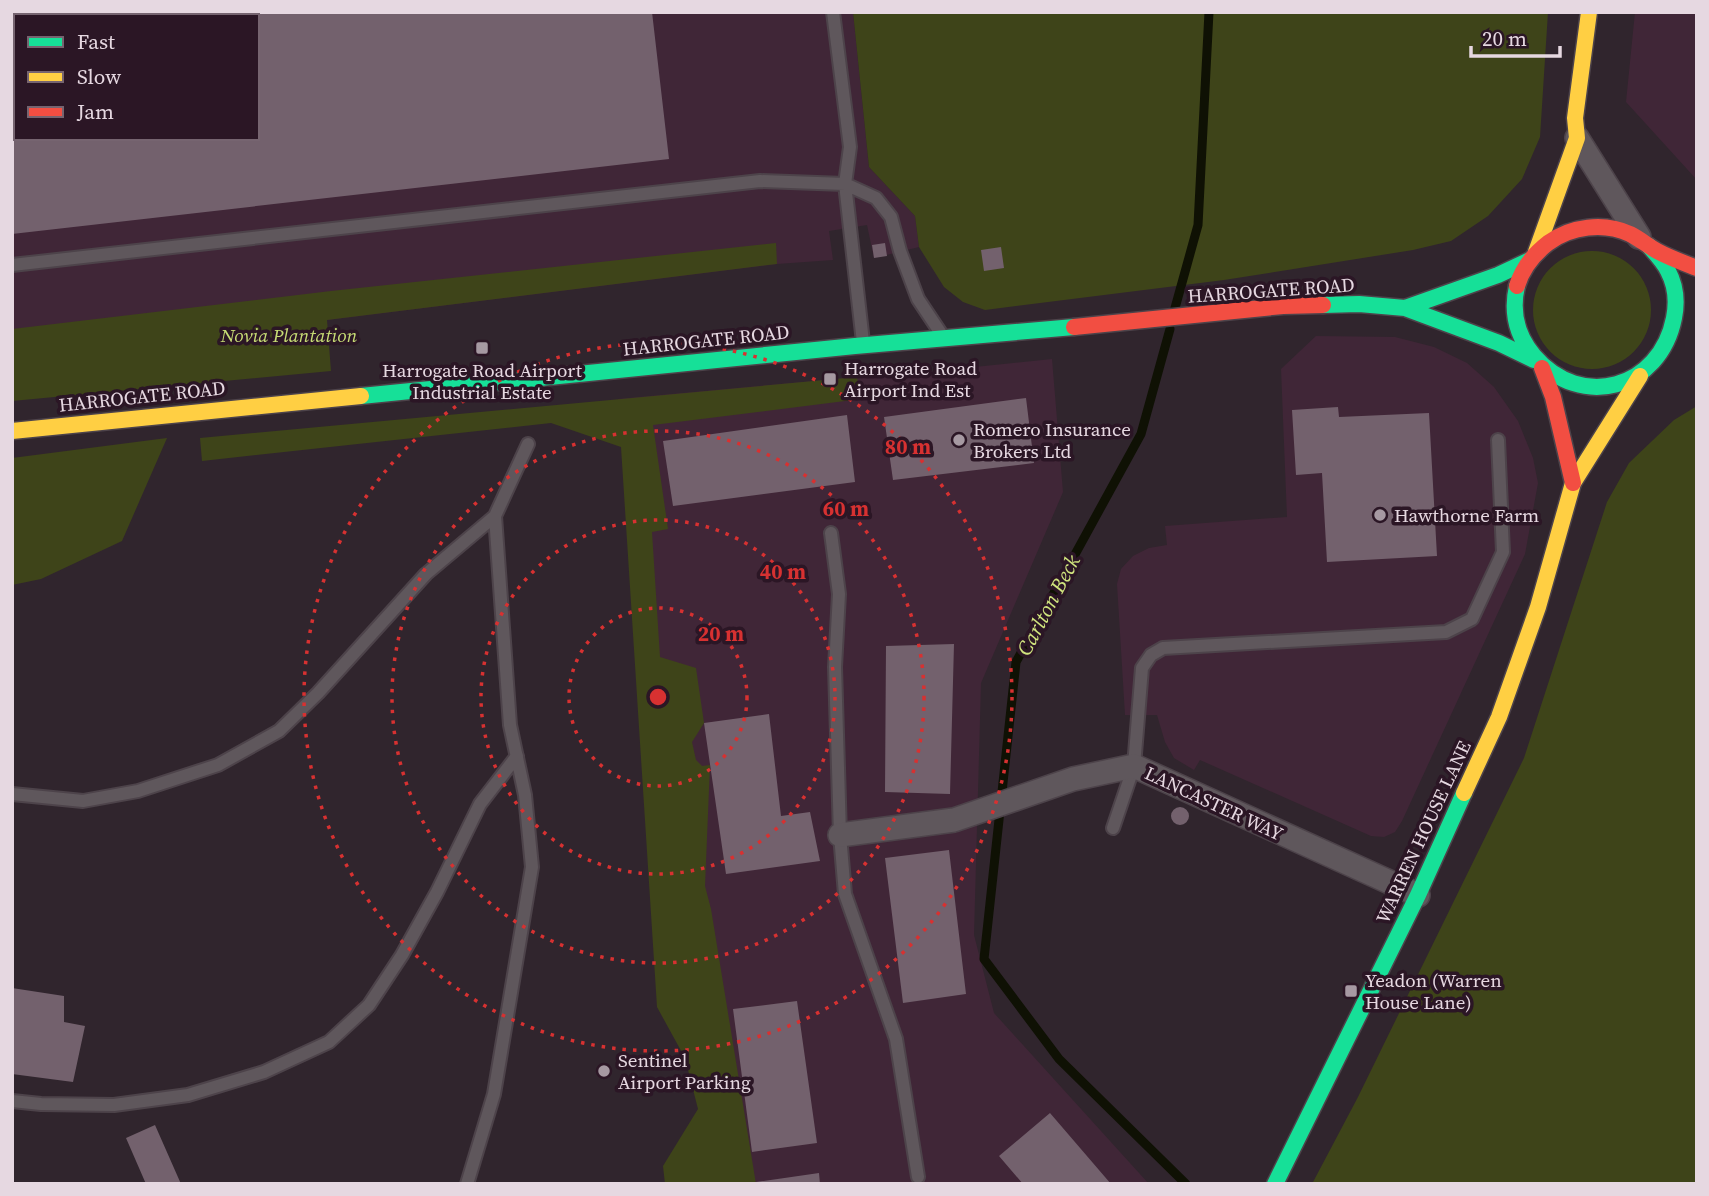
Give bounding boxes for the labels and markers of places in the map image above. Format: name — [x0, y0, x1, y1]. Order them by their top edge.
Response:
marker: Harrogate Road Airport Industrial Estate — [474, 340, 490, 356]
place label: Harrogate Road Airport Ind Est — [844, 355, 977, 403]
place label: Harrogate Road Airport Industrial Estate — [382, 357, 583, 405]
marker: Harrogate Road Airport Ind Est — [822, 371, 838, 387]
place label: Romero Insurance Brokers Ltd — [973, 416, 1131, 464]
marker: Romero Insurance Brokers Ltd — [951, 432, 967, 448]
place label: Hawthorne Farm — [1394, 502, 1539, 528]
marker: Hawthorne Farm — [1372, 507, 1388, 523]
centre of rings — [646, 685, 670, 709]
place label: Yeadon (Warren House Lane) — [1365, 967, 1502, 1015]
marker: Yeadon (Warren House Lane) — [1343, 983, 1359, 999]
place label: Sentinel Airport Parking — [618, 1047, 751, 1095]
marker: Sentinel Airport Parking — [596, 1063, 612, 1079]

